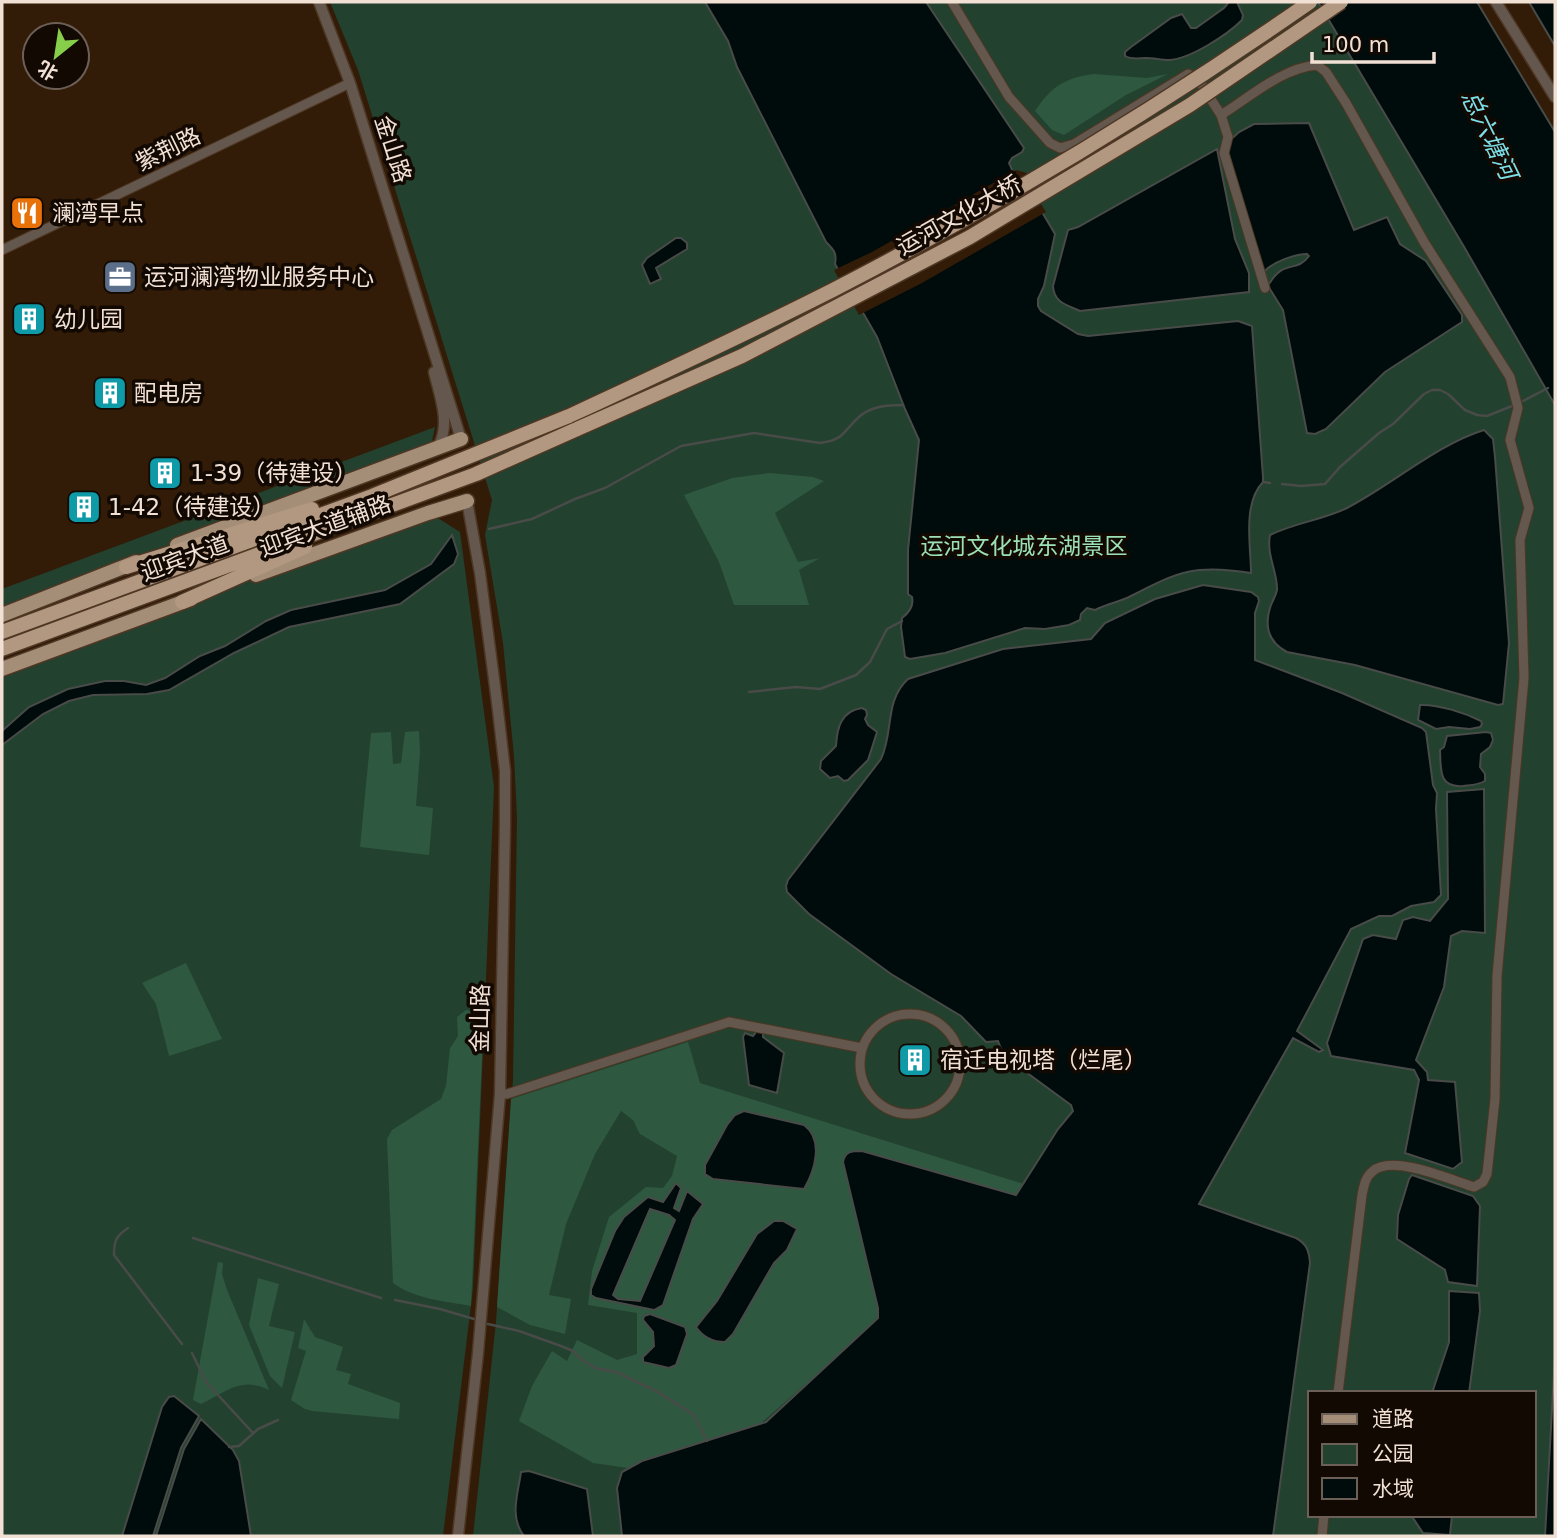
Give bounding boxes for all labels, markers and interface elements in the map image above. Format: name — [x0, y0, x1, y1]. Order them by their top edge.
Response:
north arrow — [21, 21, 91, 91]
scale bar — [1312, 21, 1434, 65]
text: 100 m — [1322, 33, 1389, 57]
text: 北 — [34, 56, 61, 85]
water label: 总六塘河 — [1455, 86, 1524, 188]
street label: 金山路 — [370, 112, 416, 186]
street label: 紫荆路 — [131, 122, 205, 176]
street label: 运河文化大桥 — [892, 170, 1026, 260]
restaurant icon: 澜湾早点 — [8, 194, 46, 232]
place label: 澜湾早点 — [52, 200, 144, 226]
office icon: 运河澜湾物业服务中心 — [101, 258, 139, 296]
place label: 运河澜湾物业服务中心 — [144, 264, 374, 290]
building icon: 幼儿园 — [10, 300, 48, 338]
place label: 幼儿园 — [54, 306, 123, 332]
building icon: 配电房 — [91, 374, 129, 412]
place label: 配电房 — [134, 380, 203, 406]
building icon: 1-39（待建设） — [146, 454, 184, 492]
place label: 1-39（待建设） — [190, 460, 357, 486]
building icon: 1-42（待建设） — [65, 488, 103, 526]
street label: 迎宾大道辅路 — [256, 490, 394, 562]
place label: 1-42（待建设） — [108, 494, 275, 520]
street label: 迎宾大道 — [137, 530, 233, 586]
park label: 运河文化城东湖景区 — [921, 533, 1128, 559]
street label: 金山路 — [466, 983, 494, 1053]
building icon: 宿迁电视塔（烂尾） — [896, 1041, 934, 1079]
place label: 宿迁电视塔（烂尾） — [940, 1047, 1147, 1073]
legend — [1308, 1391, 1536, 1517]
text: 道路 — [1372, 1407, 1414, 1431]
text: 公园 — [1372, 1442, 1414, 1466]
text: 水域 — [1372, 1477, 1414, 1501]

